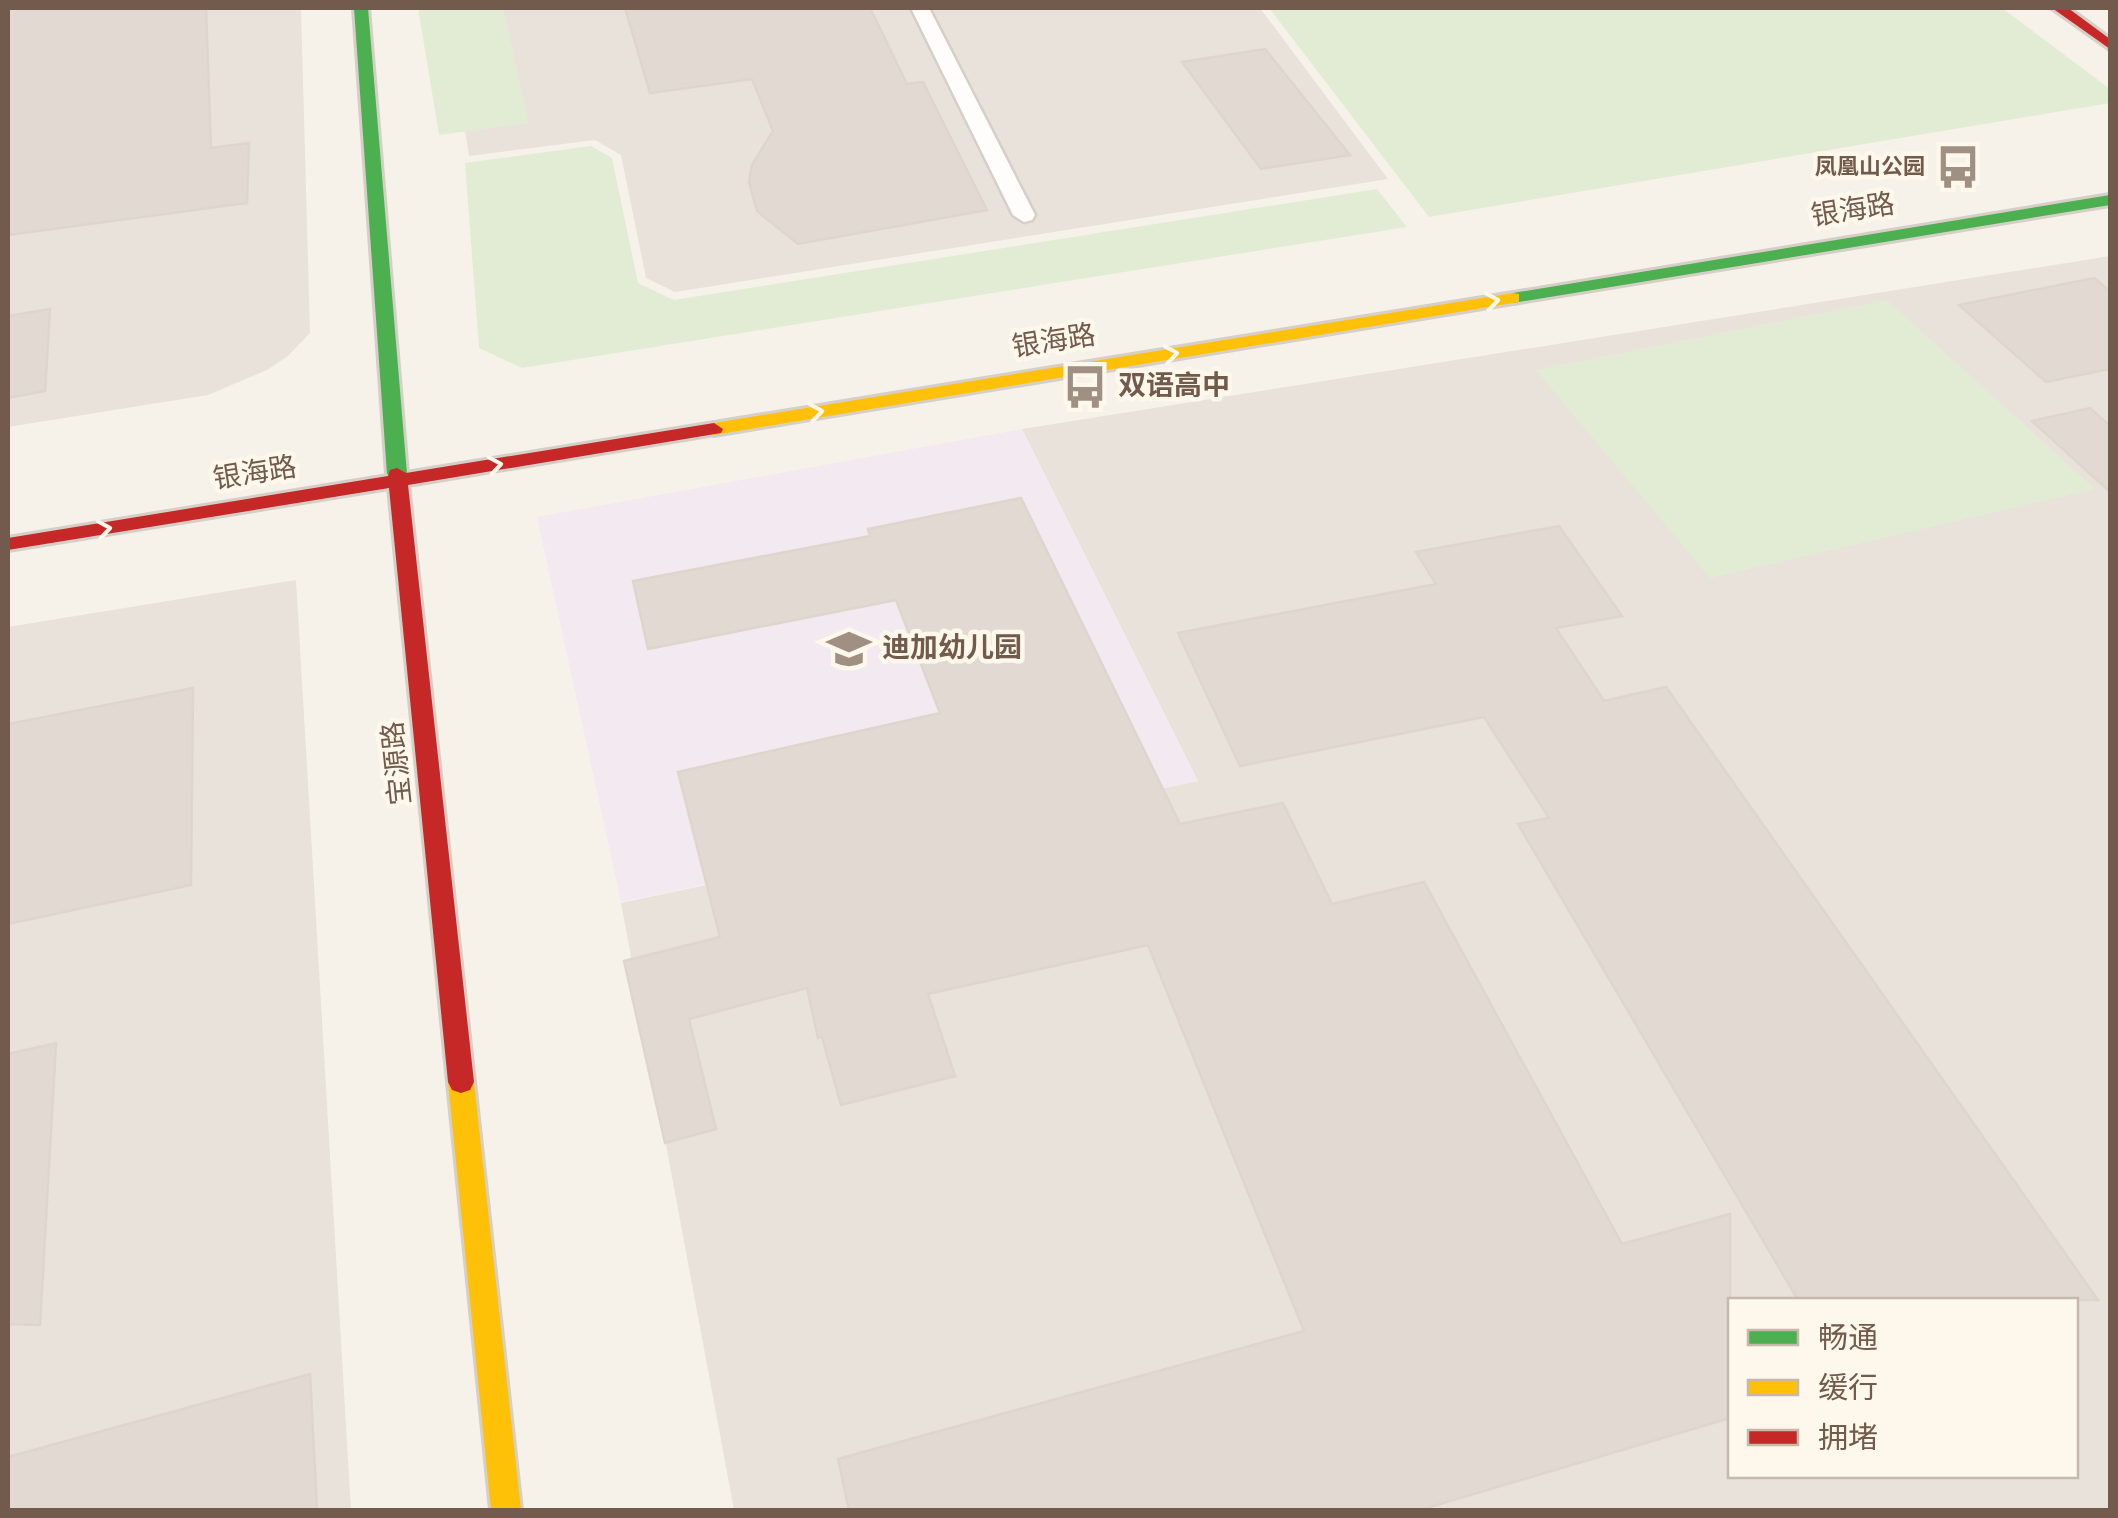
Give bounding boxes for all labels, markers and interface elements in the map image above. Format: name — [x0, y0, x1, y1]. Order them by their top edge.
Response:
bus stop icon: 凤凰山公园 — [1934, 143, 1982, 191]
place label: 凤凰山公园 — [1815, 155, 1925, 178]
street label: 银海路 — [1809, 189, 1897, 231]
one-way arrow — [1484, 291, 1500, 312]
street label: 银海路 — [1010, 320, 1098, 362]
one-way arrow — [1163, 344, 1179, 365]
bus stop icon: 双语高中 — [1061, 363, 1109, 411]
place label: 双语高中 — [1118, 371, 1230, 401]
one-way arrow — [808, 402, 824, 423]
street label: 银海路 — [211, 452, 299, 494]
one-way arrow — [487, 455, 504, 476]
one-way arrow — [95, 519, 112, 540]
school or university icon: 迪加幼儿园 — [825, 625, 873, 673]
place label: 迪加幼儿园 — [882, 632, 1022, 663]
street label: 宝源路 — [378, 720, 416, 806]
legend — [1728, 1298, 2078, 1478]
text: 畅通 — [1818, 1322, 1878, 1354]
text: 缓行 — [1818, 1372, 1878, 1404]
text: 拥堵 — [1818, 1422, 1878, 1454]

